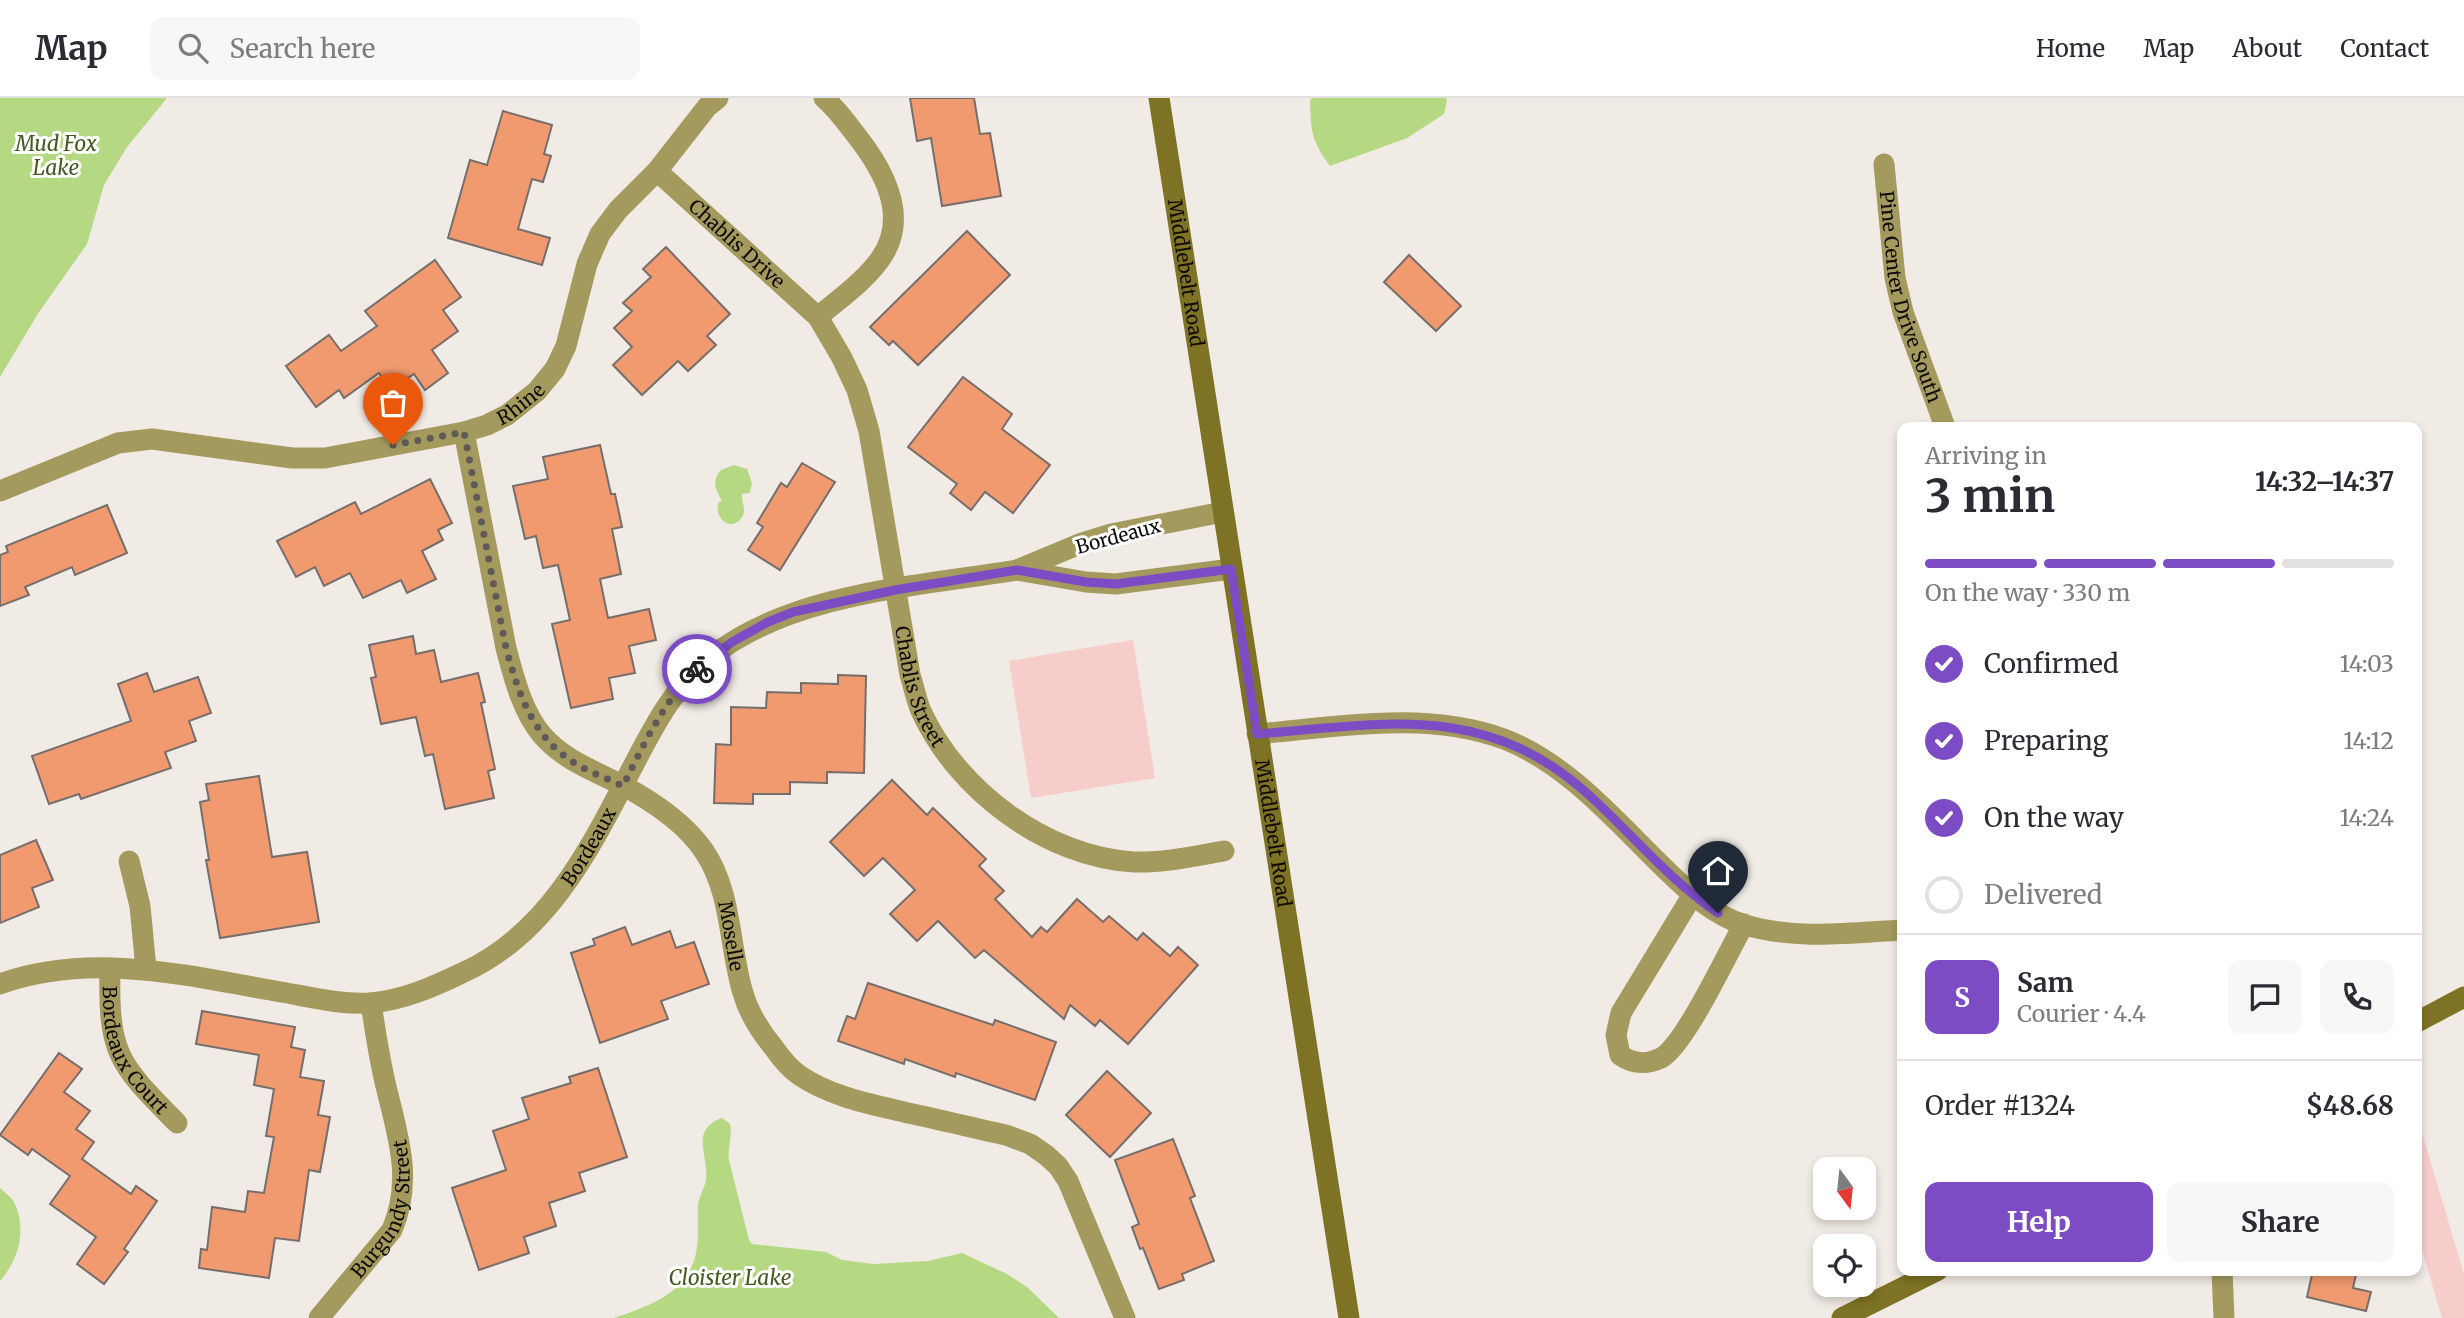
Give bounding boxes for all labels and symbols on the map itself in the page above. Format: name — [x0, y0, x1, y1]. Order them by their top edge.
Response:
water label: Mud Fox Lake — [14, 130, 97, 181]
street label: Pine Center Drive South — [1875, 190, 1947, 406]
street label: Chablis Drive — [684, 194, 790, 293]
street label: Middlebelt Road — [1163, 197, 1210, 348]
pin — [363, 373, 423, 445]
street label: Rhine — [493, 379, 550, 430]
street label: Bordeaux — [1073, 513, 1164, 559]
street label: Chablis Street — [890, 624, 951, 752]
courier — [662, 634, 732, 704]
street label: Middlebelt Road — [1250, 758, 1297, 909]
street label: Bordeaux — [556, 803, 621, 890]
pin — [1688, 841, 1748, 913]
street label: Moselle — [713, 899, 749, 973]
street label: Bordeaux Court — [98, 986, 174, 1120]
street label: Burgundy Street — [345, 1137, 415, 1283]
north arrow — [1813, 1157, 1876, 1220]
water label: Cloister Lake — [669, 1264, 791, 1291]

